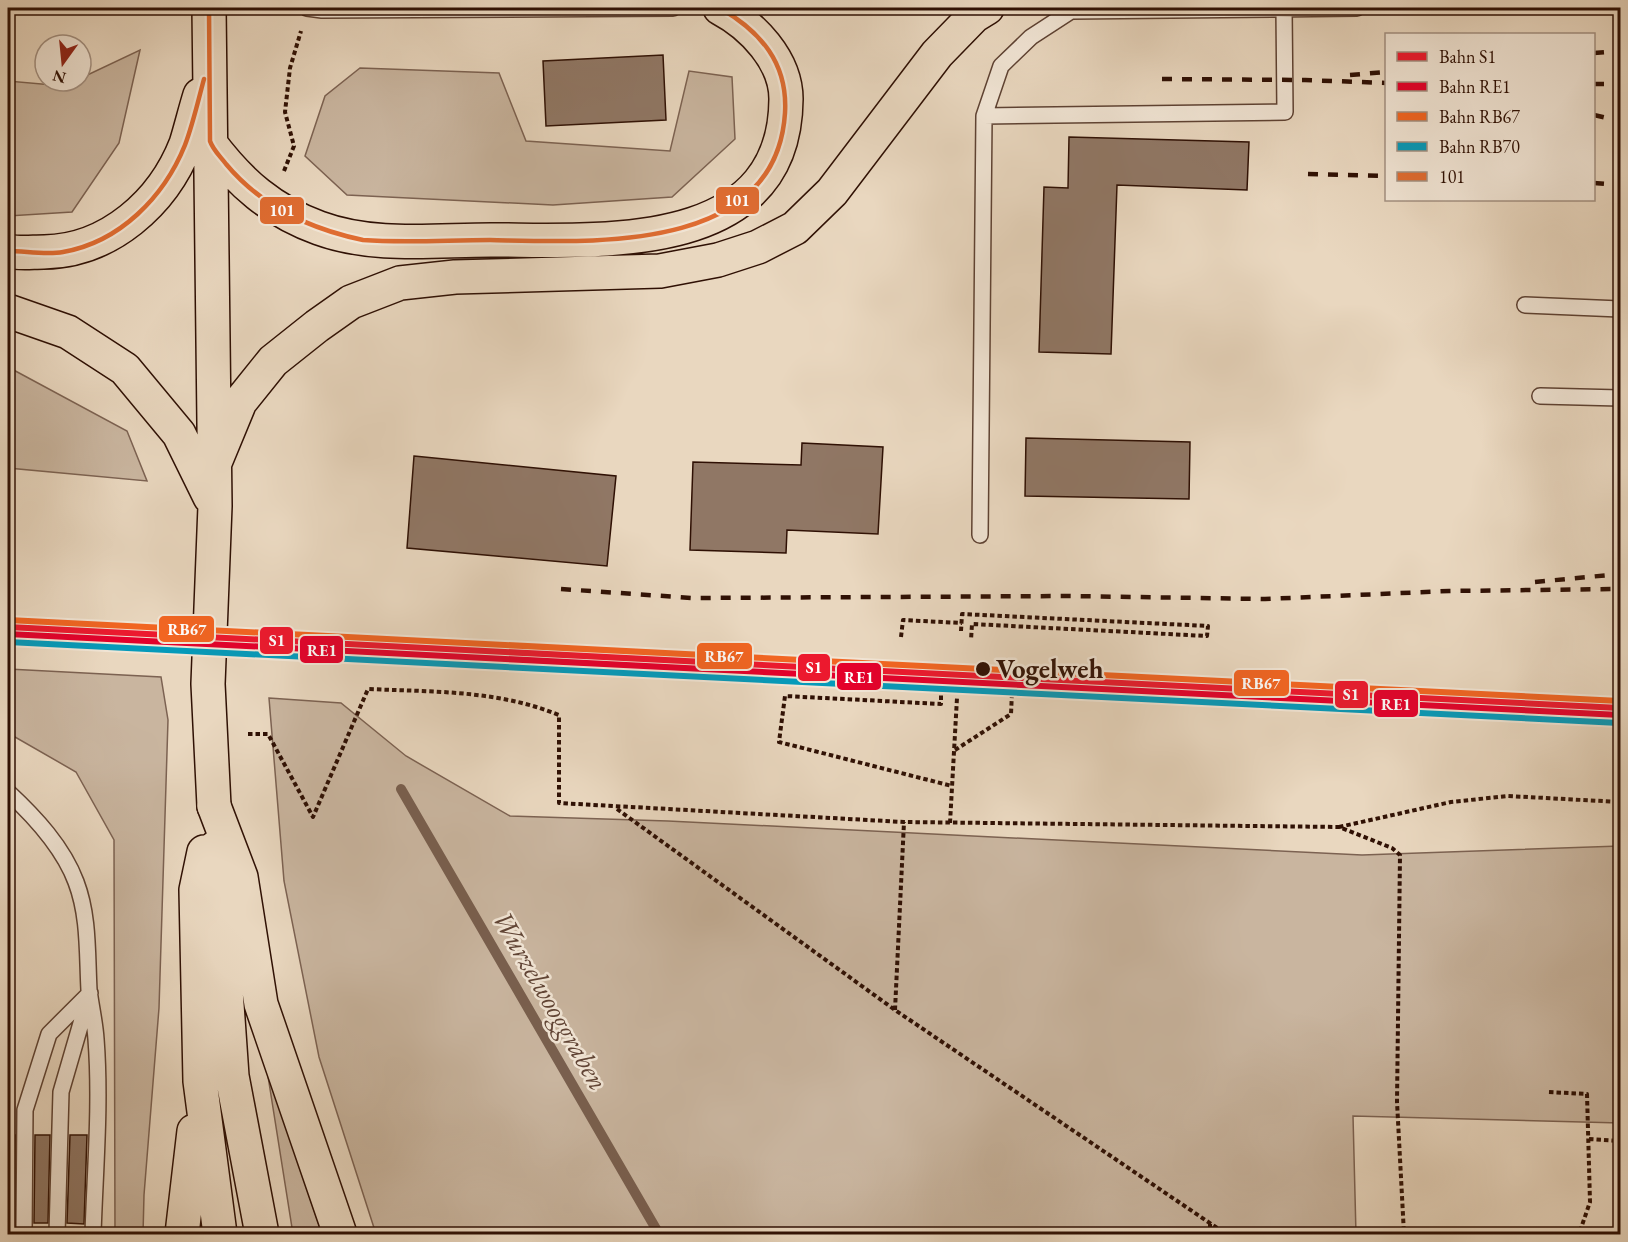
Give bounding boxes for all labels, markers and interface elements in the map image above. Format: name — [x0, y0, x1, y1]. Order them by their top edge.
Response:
north arrow — [33, 33, 93, 93]
legend — [1385, 33, 1595, 201]
text: Bahn S1 — [1439, 45, 1496, 68]
text: N — [50, 65, 68, 89]
text: Bahn RE1 — [1439, 75, 1511, 98]
text: Bahn RB67 — [1439, 105, 1520, 128]
text: Bahn RB70 — [1439, 135, 1520, 158]
text: 101 — [1439, 165, 1465, 188]
line badge: 101 — [715, 186, 760, 215]
text: 101 — [724, 190, 750, 211]
line badge: 101 — [259, 196, 305, 225]
text: 101 — [269, 200, 295, 221]
line badge: RB67 — [158, 615, 215, 643]
text: RB67 — [167, 619, 207, 640]
line badge: S1 — [259, 626, 294, 655]
text: S1 — [269, 630, 285, 651]
line badge: RE1 — [299, 635, 344, 664]
text: RE1 — [307, 640, 337, 661]
line badge: RB67 — [696, 642, 753, 670]
text: RB67 — [704, 646, 744, 667]
place label: Vogelweh — [996, 651, 1104, 686]
line badge: S1 — [797, 653, 831, 682]
text: S1 — [806, 657, 822, 678]
marker: Vogelweh — [974, 660, 992, 678]
line badge: RE1 — [836, 662, 882, 691]
text: RE1 — [844, 667, 874, 688]
line badge: RB67 — [1233, 669, 1290, 697]
text: RB67 — [1241, 673, 1281, 694]
line badge: S1 — [1334, 680, 1369, 709]
text: S1 — [1343, 684, 1359, 705]
line badge: RE1 — [1373, 689, 1419, 718]
text: RE1 — [1381, 694, 1411, 715]
water label: Wurzelwooggraben — [485, 904, 617, 1096]

